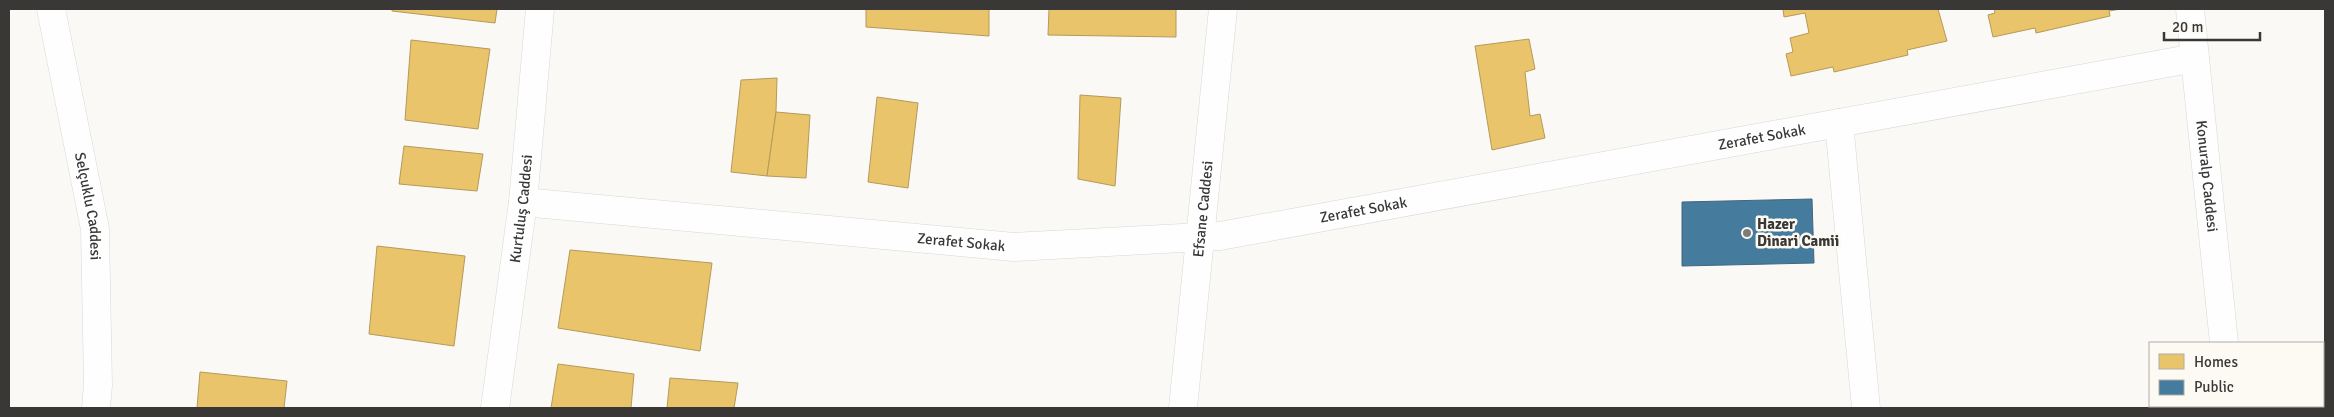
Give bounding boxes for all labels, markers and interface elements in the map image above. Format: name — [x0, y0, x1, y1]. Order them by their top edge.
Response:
scale bar — [2164, 10, 2260, 42]
text: 20 m — [2172, 18, 2203, 36]
street label: Konuralp Caddesi — [2192, 119, 2222, 233]
street label: Zerafet Sokak — [1717, 120, 1807, 154]
street label: Selçuklu Caddesi — [71, 151, 105, 260]
street label: Kurtuluş Caddesi — [506, 154, 536, 264]
street label: Efsane Caddesi — [1189, 160, 1217, 258]
street label: Zerafet Sokak — [1318, 193, 1409, 227]
place label: Hazer Dinari Camii — [1757, 215, 1839, 250]
marker: Hazer Dinari Camii — [1741, 227, 1753, 239]
street label: Zerafet Sokak — [916, 229, 1006, 255]
legend — [2149, 342, 2324, 407]
text: Homes — [2194, 353, 2238, 371]
text: Public — [2194, 378, 2234, 396]

